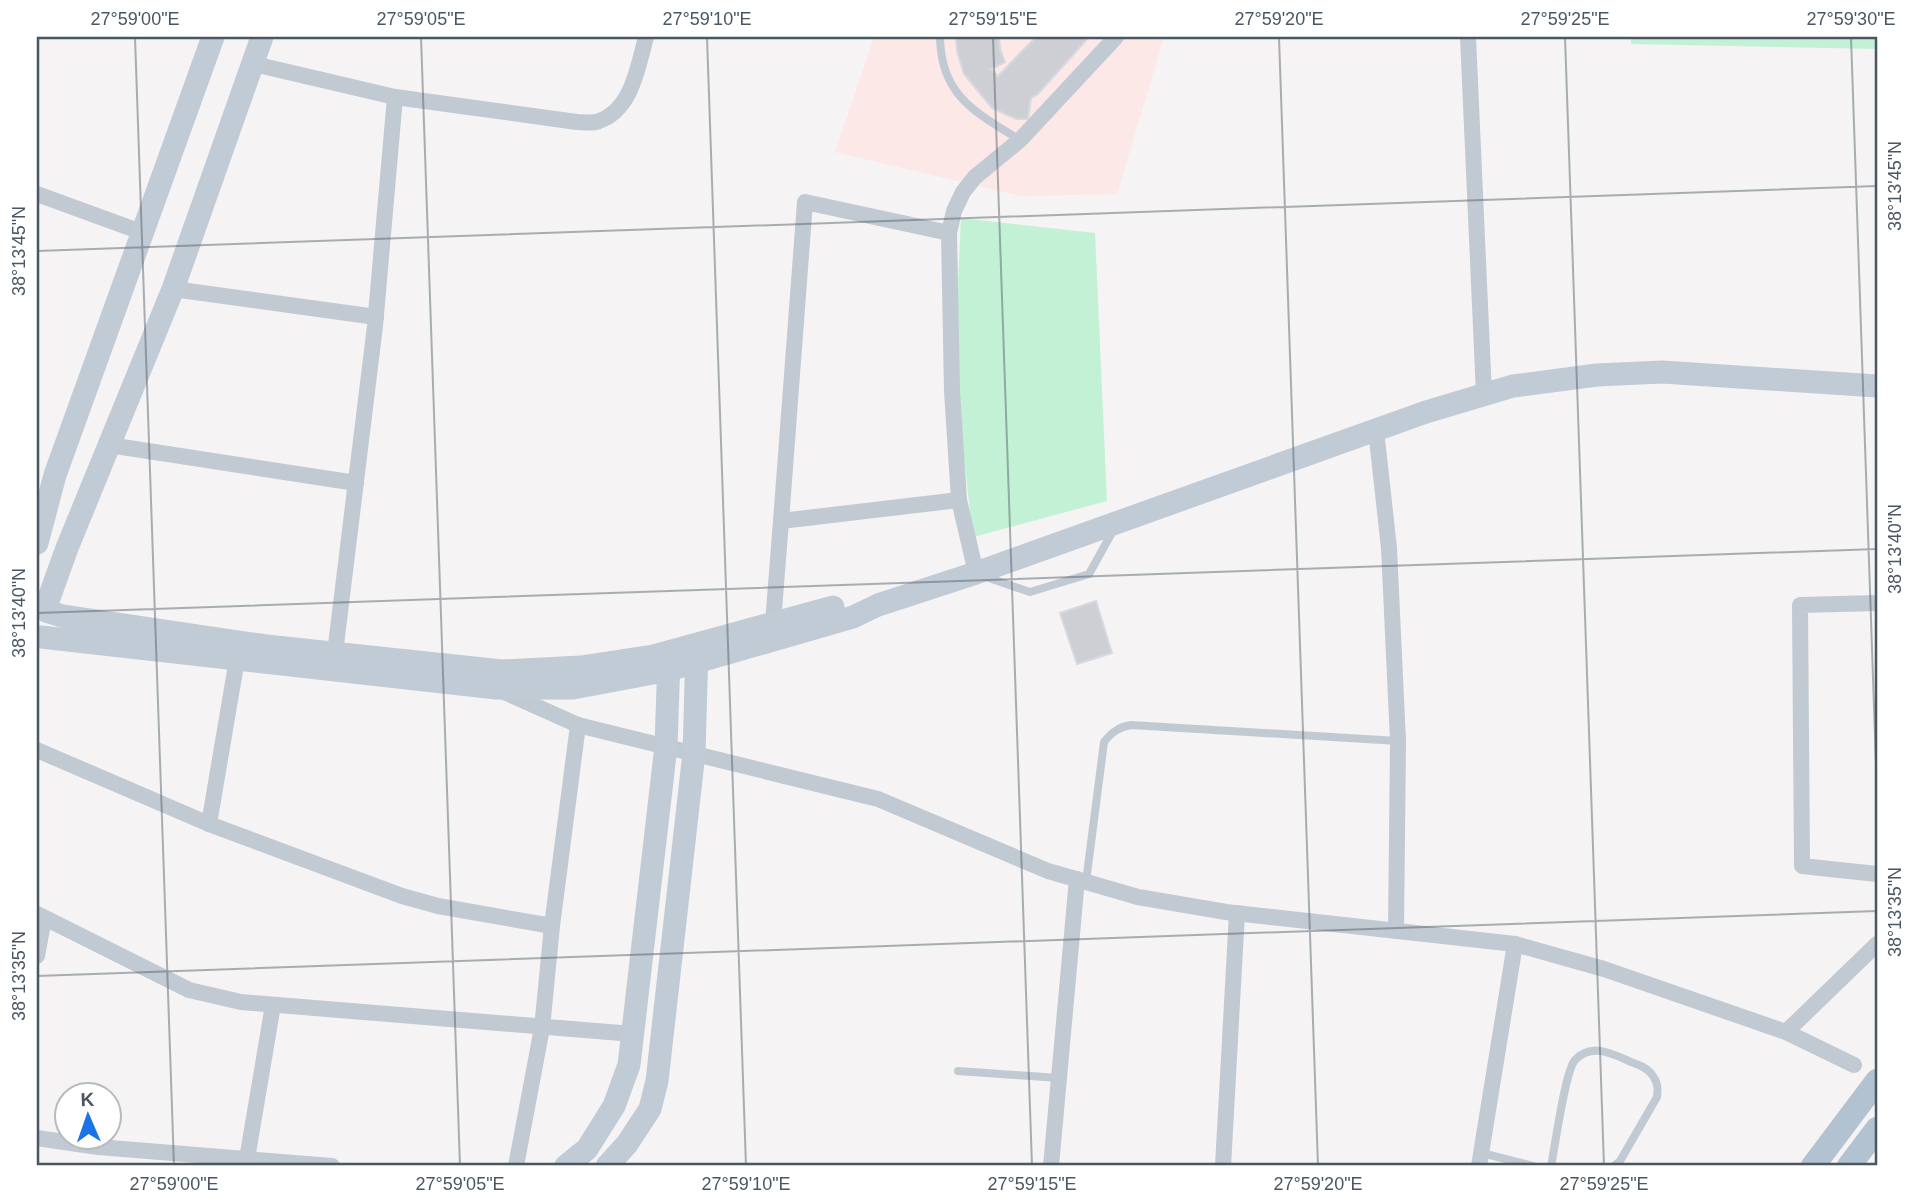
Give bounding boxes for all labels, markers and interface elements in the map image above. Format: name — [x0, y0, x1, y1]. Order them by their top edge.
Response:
text: 27°59'00"E — [90, 9, 180, 29]
text: 27°59'05"E — [376, 9, 466, 29]
text: 27°59'10"E — [662, 9, 752, 29]
text: 27°59'15"E — [948, 9, 1038, 29]
text: 27°59'20"E — [1234, 9, 1324, 29]
text: 27°59'25"E — [1520, 9, 1610, 29]
text: 27°59'30"E — [1806, 9, 1896, 29]
text: 38°13'45"N — [1885, 141, 1905, 231]
text: 38°13'45"N — [9, 206, 29, 296]
text: 38°13'40"N — [1885, 504, 1905, 594]
text: 38°13'40"N — [9, 568, 29, 658]
text: 38°13'35"N — [1885, 867, 1905, 957]
text: 38°13'35"N — [9, 931, 29, 1021]
north arrow — [52, 1080, 122, 1150]
text: K — [80, 1089, 95, 1110]
text: 27°59'00"E — [129, 1174, 219, 1194]
text: 27°59'05"E — [415, 1174, 505, 1194]
text: 27°59'10"E — [701, 1174, 791, 1194]
text: 27°59'15"E — [987, 1174, 1077, 1194]
text: 27°59'20"E — [1273, 1174, 1363, 1194]
text: 27°59'25"E — [1559, 1174, 1649, 1194]

